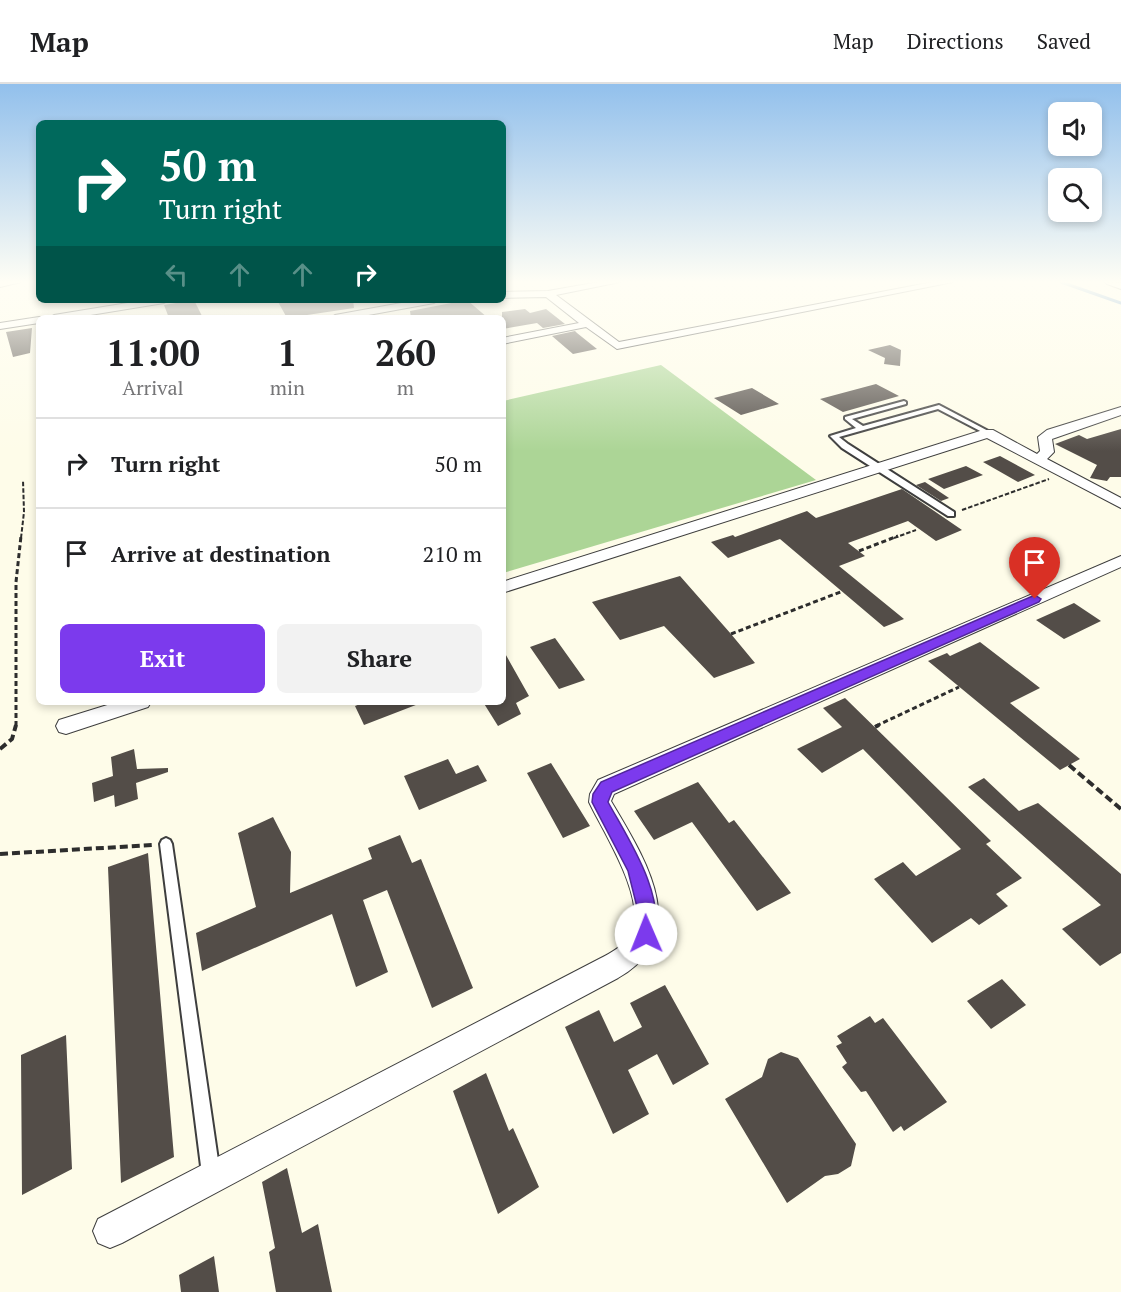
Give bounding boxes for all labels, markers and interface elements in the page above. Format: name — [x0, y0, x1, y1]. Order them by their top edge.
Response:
text: Map — [30, 23, 89, 60]
text: Map — [833, 27, 874, 55]
text: Directions — [907, 27, 1004, 55]
text: Saved — [1037, 27, 1091, 55]
map controls — [1048, 102, 1102, 222]
button: sound — [1048, 102, 1102, 156]
text: 50 m — [159, 137, 257, 193]
icon: right — [60, 144, 138, 222]
button: search — [1048, 168, 1102, 222]
text: Turn right — [159, 191, 282, 227]
icon: left — [160, 258, 193, 291]
icon: ahead — [223, 258, 256, 291]
icon: ahead — [286, 258, 319, 291]
icon: right — [349, 258, 382, 291]
text: 11:00 — [106, 329, 200, 376]
text: 1 — [277, 329, 298, 376]
text: 260 — [375, 329, 436, 376]
text: Arrival — [122, 374, 184, 401]
text: min — [270, 374, 305, 401]
text: m — [397, 374, 414, 401]
icon: right — [60, 447, 93, 480]
text: Turn right — [111, 449, 220, 478]
text: 50 m — [434, 449, 482, 478]
icon: arrive — [60, 537, 93, 570]
pin — [1009, 537, 1060, 599]
text: Arrive at destination — [111, 539, 330, 568]
text: 210 m — [422, 539, 482, 568]
icon: arrive — [1018, 546, 1051, 579]
button: Exit — [60, 624, 265, 693]
button: Share — [277, 624, 482, 693]
position arrow — [614, 902, 678, 966]

